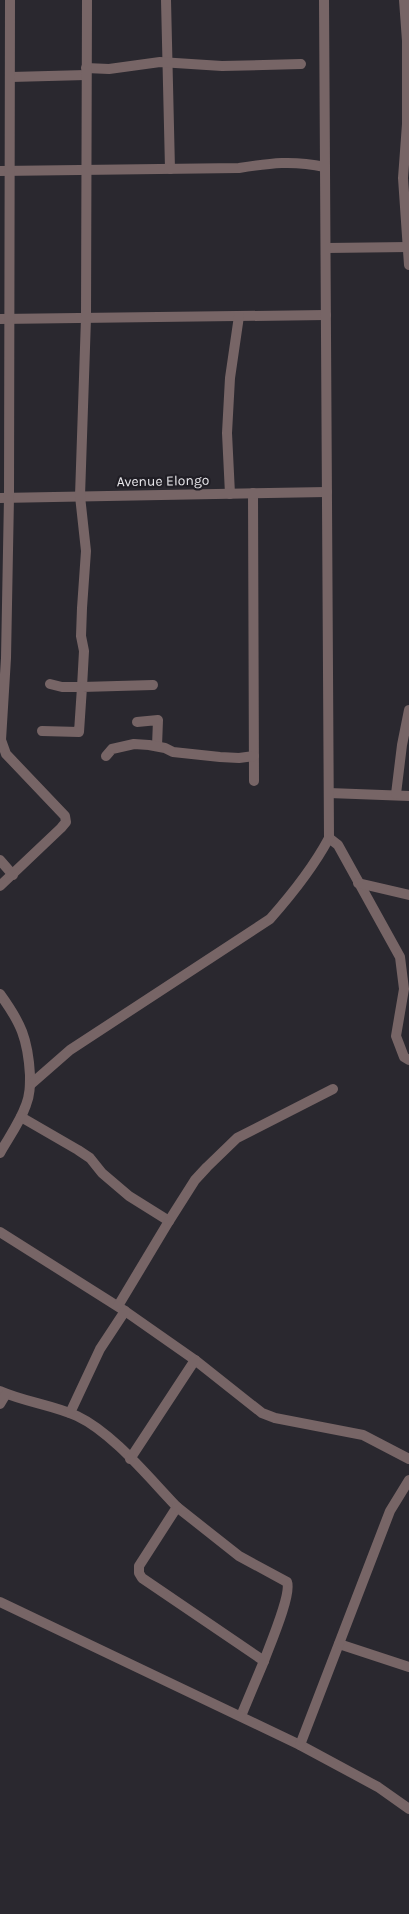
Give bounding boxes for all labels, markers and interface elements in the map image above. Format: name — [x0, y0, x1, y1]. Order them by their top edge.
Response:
street label: Avenue Elongo — [116, 472, 210, 490]

